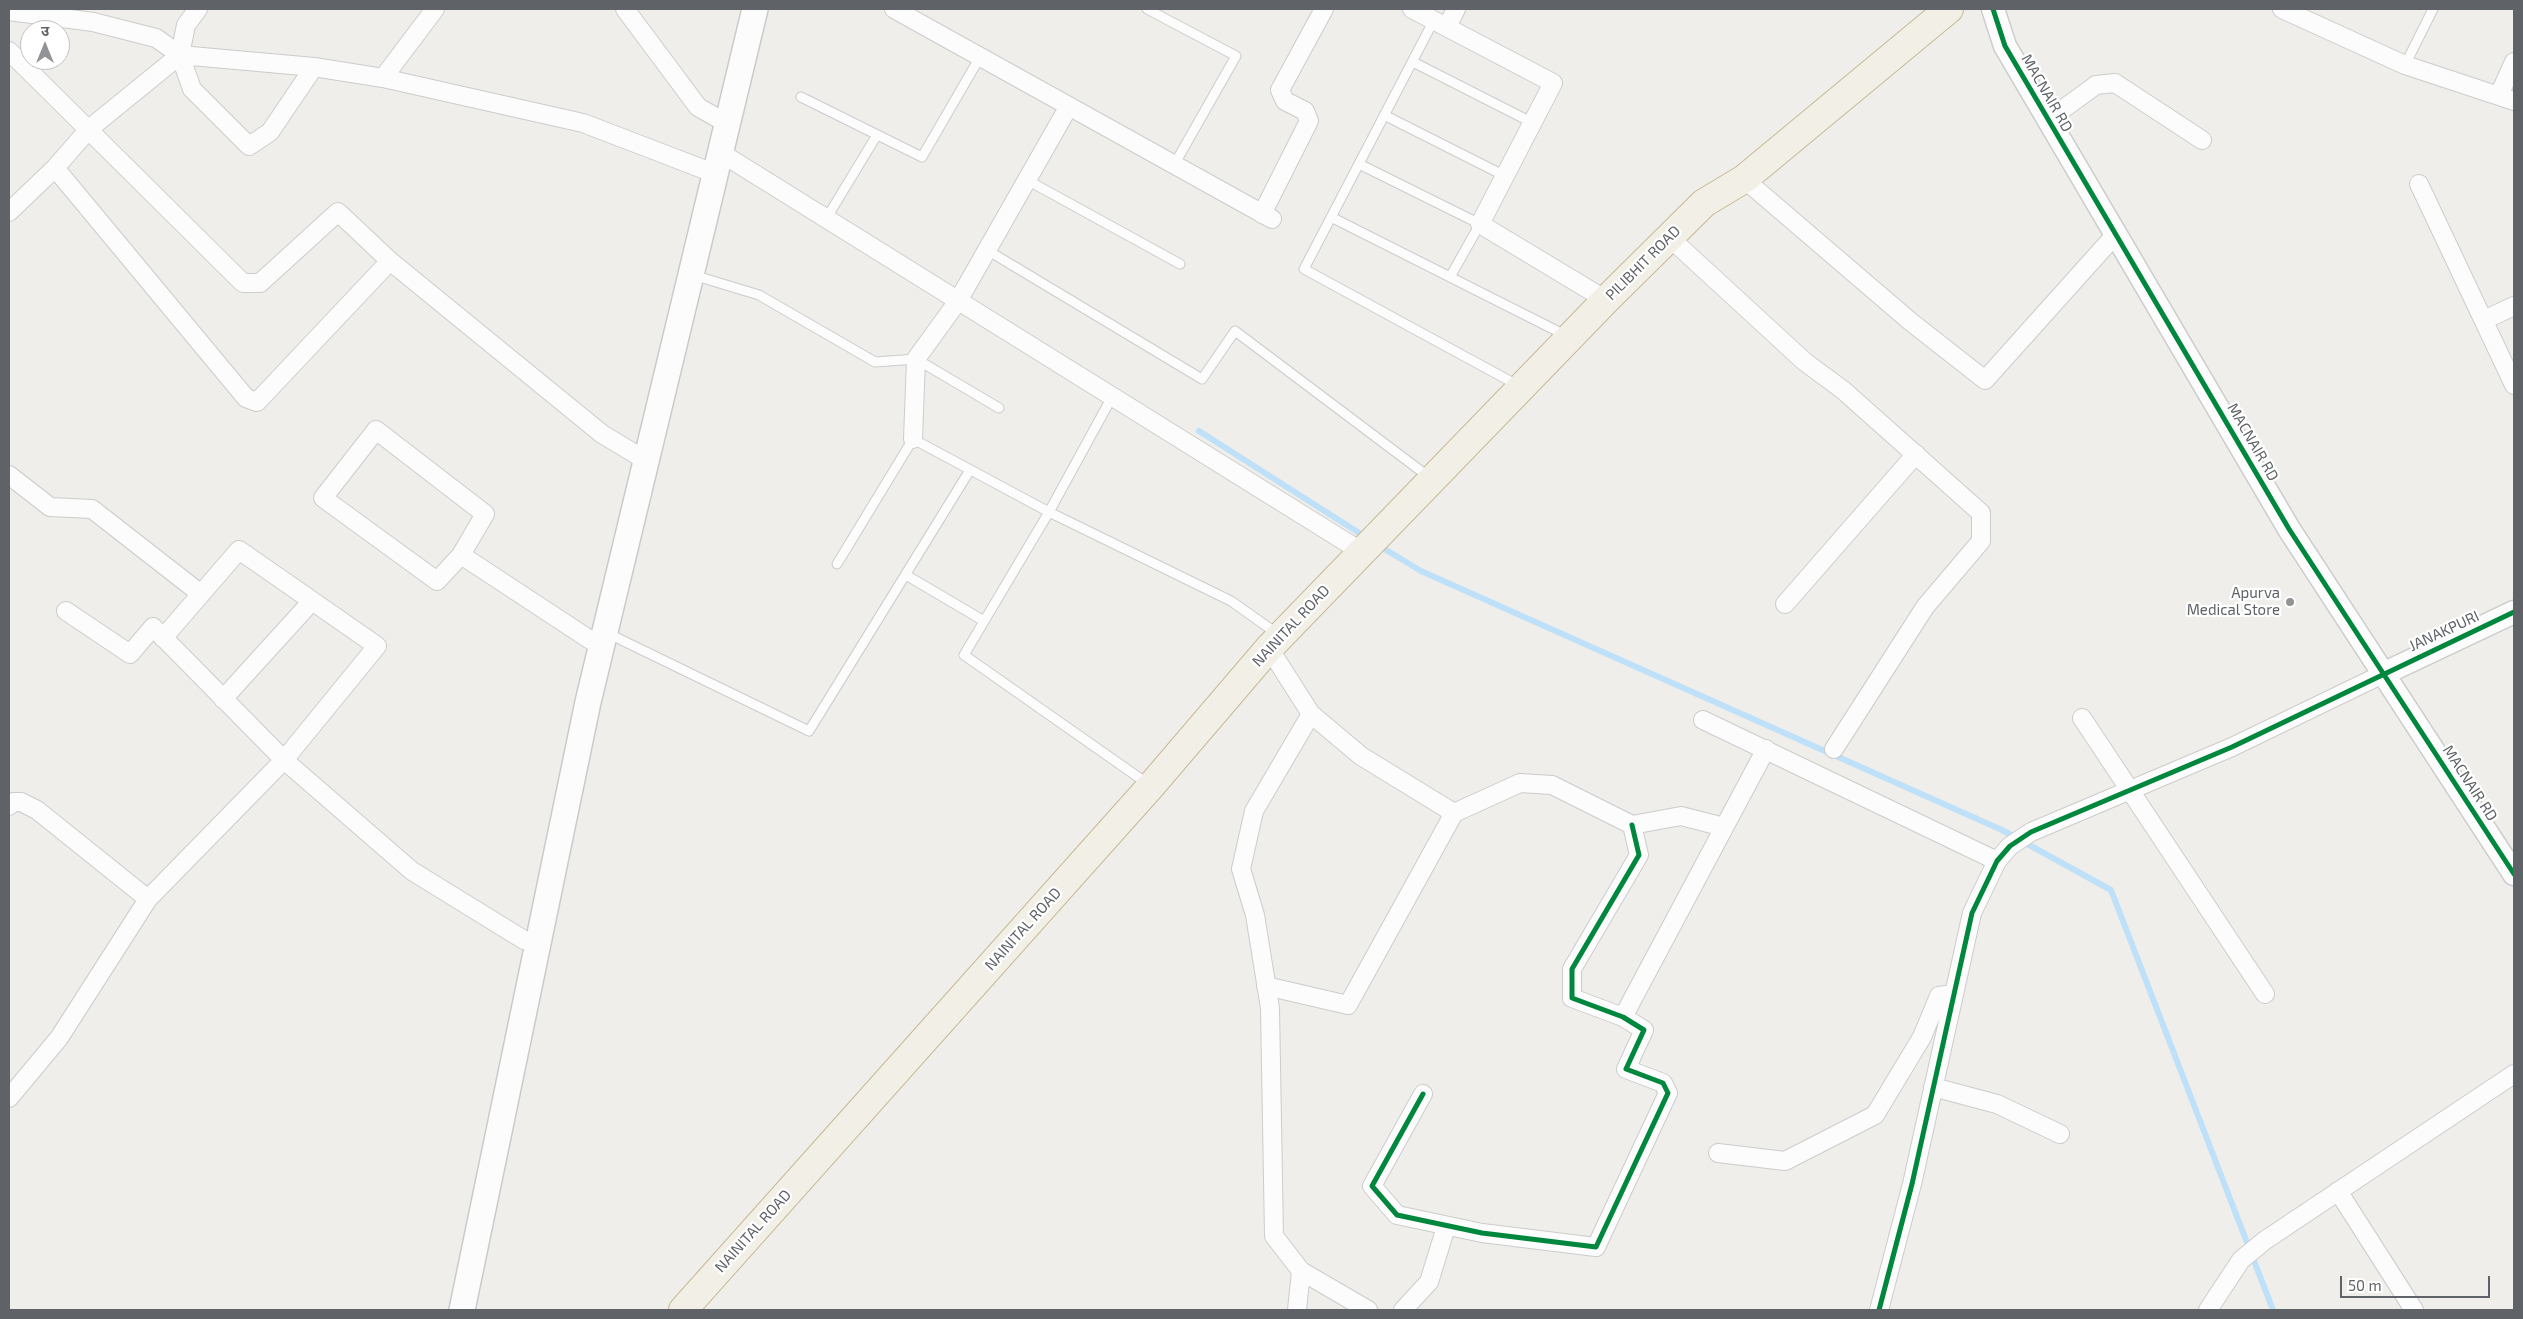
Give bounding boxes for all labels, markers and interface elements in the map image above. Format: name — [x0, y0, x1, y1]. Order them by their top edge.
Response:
north arrow — [20, 20, 70, 70]
text: उ — [41, 22, 49, 39]
street label: MACNAIR RD — [2018, 51, 2076, 135]
street label: PILIBHIT ROAD — [1602, 222, 1684, 304]
street label: MACNAIR RD — [2224, 400, 2282, 484]
street label: NAINITAL ROAD — [1249, 581, 1333, 671]
place label: Apurva Medical Store — [2187, 584, 2280, 619]
marker: Apurva Medical Store — [2284, 596, 2296, 608]
street label: JANAKPURI — [2406, 607, 2482, 655]
street label: MACNAIR RD — [2439, 742, 2501, 824]
street label: NAINITAL ROAD — [981, 884, 1065, 974]
street label: NAINITAL ROAD — [711, 1186, 795, 1276]
scale bar — [2343, 1266, 2493, 1298]
text: 50 m — [2348, 1276, 2382, 1294]

